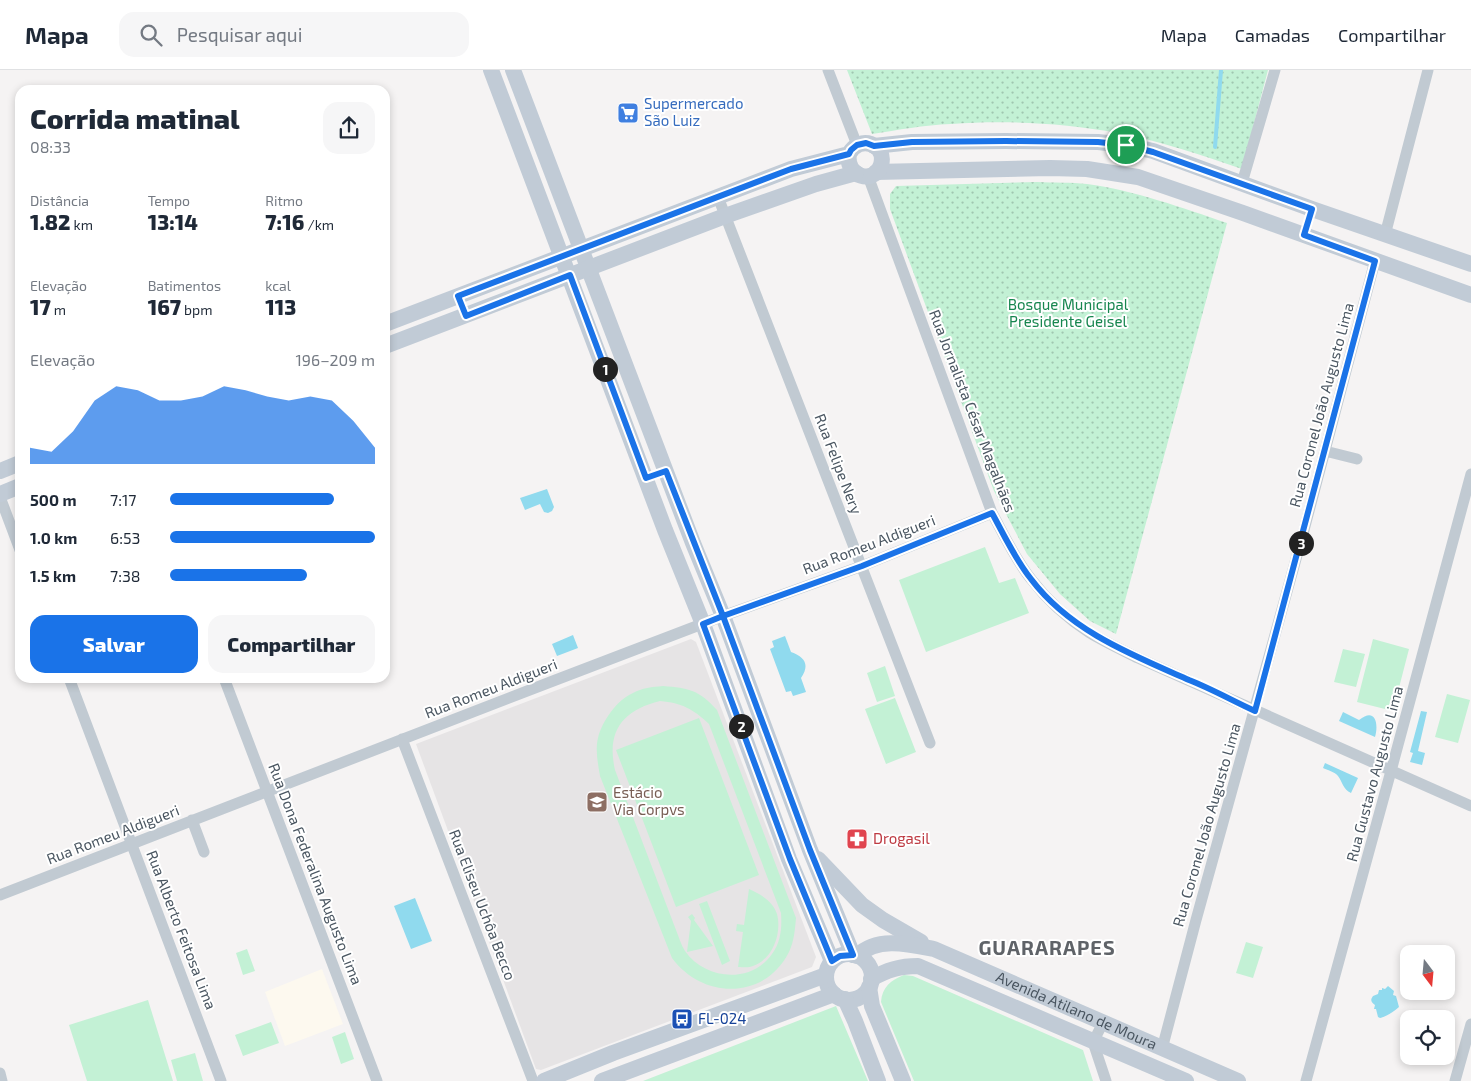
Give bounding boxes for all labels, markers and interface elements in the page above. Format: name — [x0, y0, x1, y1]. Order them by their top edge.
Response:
search box — [119, 12, 469, 57]
text: Mapa — [25, 20, 89, 49]
icon: search — [137, 21, 165, 49]
text: Pesquisar aqui — [177, 23, 302, 46]
text: Mapa — [1161, 24, 1207, 46]
text: Camadas — [1235, 24, 1310, 46]
text: Compartilhar — [1338, 24, 1446, 46]
place label: Supermercado São Luiz — [644, 94, 743, 129]
text: Corrida matinal — [30, 101, 240, 135]
supermarket icon: Supermercado São Luiz — [616, 101, 640, 125]
button: share — [323, 102, 375, 154]
pin — [1105, 124, 1147, 166]
icon: arrive — [1112, 131, 1140, 159]
text: 08:33 — [30, 137, 71, 156]
text: Distância — [30, 192, 89, 209]
text: Tempo — [148, 192, 190, 209]
text: Ritmo — [265, 192, 303, 209]
text: 1.82 — [30, 209, 70, 234]
text: 13:14 — [148, 209, 198, 234]
text: 7:16 — [265, 209, 304, 234]
text: km — [70, 216, 93, 233]
text: /km — [304, 216, 334, 233]
text: Elevação — [30, 277, 87, 294]
text: Batimentos — [148, 277, 221, 294]
text: kcal — [265, 277, 291, 294]
text: 17 — [30, 294, 51, 319]
text: 167 — [148, 294, 181, 319]
text: 113 — [265, 294, 296, 319]
park label: Bosque Municipal Presidente Geisel — [1008, 295, 1129, 330]
text: m — [51, 301, 66, 318]
text: bpm — [181, 301, 212, 318]
street label: Rua Coronel João Augusto Lima — [1285, 301, 1357, 509]
street label: Rua Jornalista César Magalhães — [926, 307, 1020, 514]
text: Elevação — [30, 350, 95, 369]
text: 196–209 m — [295, 350, 375, 369]
pin: 1 — [592, 356, 618, 382]
text: 1 — [602, 361, 609, 378]
street label: Rua Felipe Nery — [812, 411, 866, 516]
text: 500 m — [30, 490, 77, 509]
text: 7:17 — [110, 490, 137, 509]
street label: Rua Romeu Aldigueri — [800, 510, 938, 578]
text: 1.0 km — [30, 528, 77, 547]
text: 6:53 — [110, 528, 140, 547]
pin: 3 — [1288, 530, 1314, 556]
text: 3 — [1298, 535, 1305, 552]
text: 1.5 km — [30, 566, 76, 585]
text: 7:38 — [110, 566, 141, 585]
button: Salvar — [30, 615, 198, 673]
button: Compartilhar — [208, 615, 375, 673]
street label: Rua Romeu Aldigueri — [422, 654, 560, 722]
street label: Rua Gustavo Augusto Lima — [1342, 684, 1406, 864]
pin: 2 — [728, 714, 754, 738]
text: 2 — [737, 718, 746, 735]
street label: Rua Coronel João Augusto Lima — [1168, 721, 1244, 929]
street label: Rua Dona Federalina Augusto Lima — [265, 760, 367, 987]
place label: Estácio Via Corpvs — [613, 783, 685, 818]
school or university icon: Estácio Via Corpvs — [585, 790, 609, 814]
street label: Rua Romeu Aldigueri — [44, 800, 182, 868]
street label: Rua Eliseu Uchôa Becco — [446, 827, 520, 983]
pharmacy icon: Drogasil — [845, 827, 869, 851]
place label: Drogasil — [873, 829, 930, 847]
street label: Rua Alberto Feitosa Lima — [143, 848, 221, 1012]
district label: GUARARAPES — [978, 935, 1116, 959]
north arrow — [1400, 945, 1455, 1000]
map controls — [1400, 945, 1455, 1065]
street label: Avenida Atilano de Moura — [994, 967, 1160, 1053]
bus stop icon: FL-024 — [670, 1007, 694, 1031]
place label: FL-024 — [698, 1009, 747, 1027]
button: locate — [1400, 1010, 1455, 1065]

